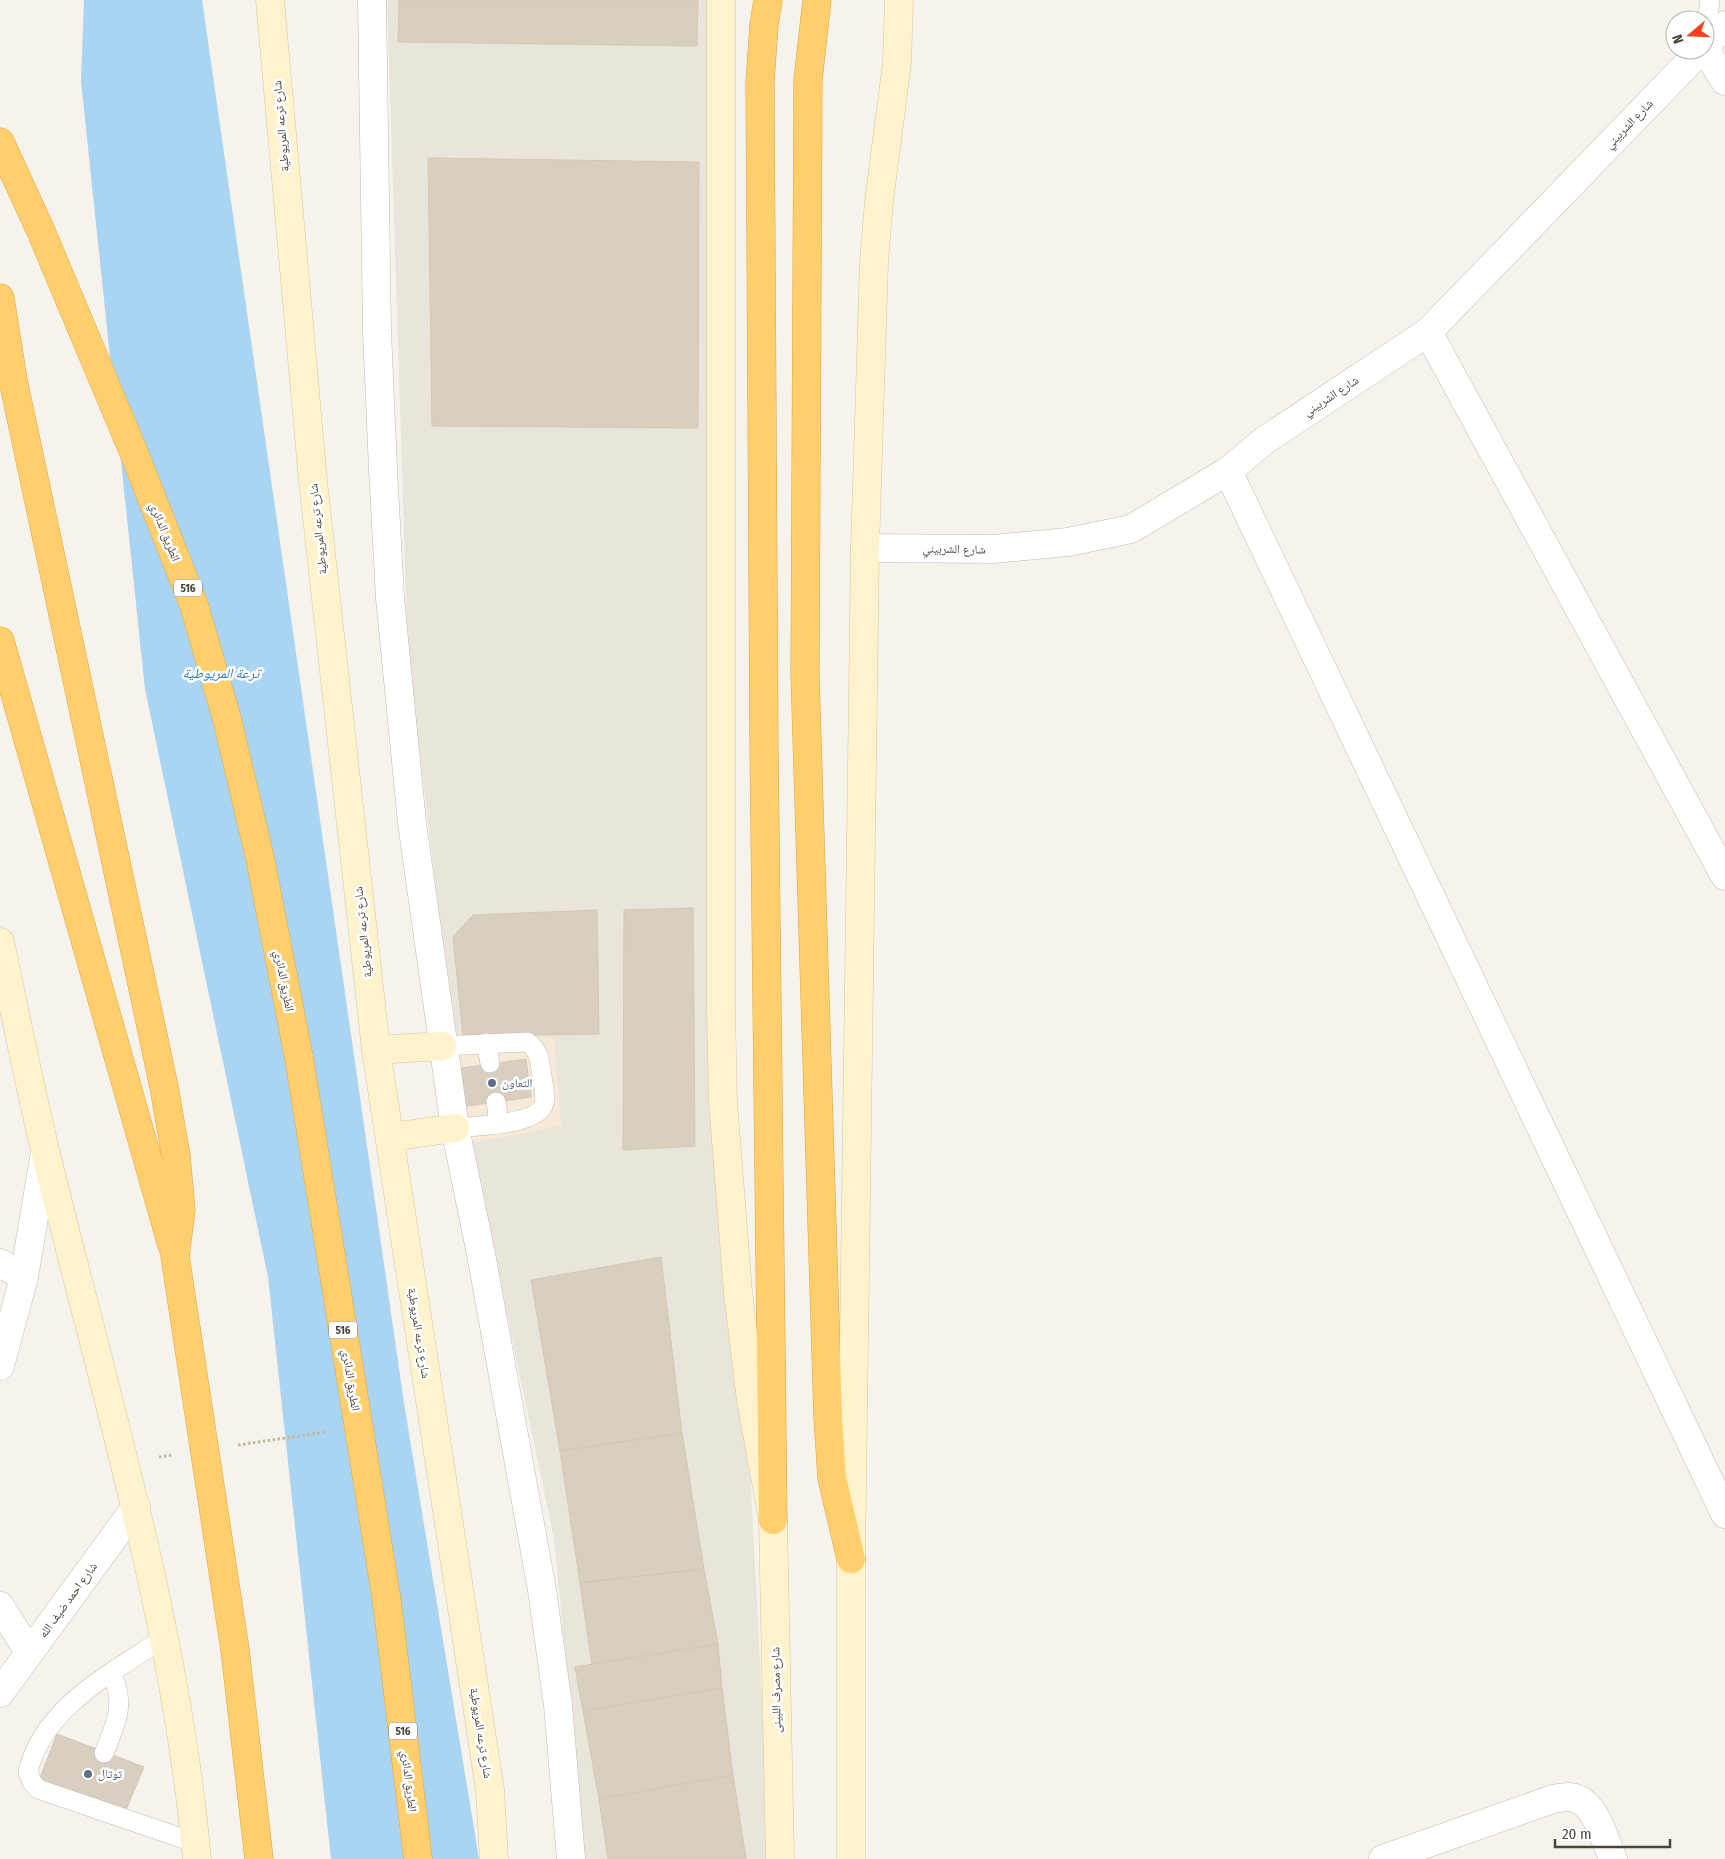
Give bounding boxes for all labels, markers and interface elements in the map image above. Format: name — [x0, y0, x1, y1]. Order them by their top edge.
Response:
north arrow — [1665, 10, 1715, 60]
text: N — [1669, 32, 1688, 46]
street label: شارع ترعه المريوطية — [270, 80, 293, 172]
street label: شارع الشربيني — [1602, 96, 1658, 154]
street label: شارع الشربيني — [1301, 373, 1363, 422]
street label: شارع ترعه المريوطية — [306, 483, 331, 575]
street label: الطريق الدائري — [144, 501, 183, 565]
street label: شارع الشربيني — [922, 541, 986, 560]
road number: 516 — [174, 580, 202, 596]
water label: ترعة المريوطية — [183, 665, 262, 682]
street label: شارع ترعه المريوطية — [351, 886, 376, 978]
street label: الطريق الدائري — [268, 949, 297, 1013]
place label: التعاون — [502, 1076, 533, 1090]
marker: التعاون — [486, 1077, 498, 1089]
street label: شارع ترعه المريوطية — [404, 1287, 433, 1380]
road number: 516 — [329, 1322, 357, 1338]
street label: الطريق الدائري — [336, 1348, 363, 1412]
street label: شارع احمد ضيف الله — [36, 1560, 101, 1641]
street label: شارع مصرف اللبينى — [768, 1647, 785, 1733]
street label: شارع ترعه المريوطية — [466, 1687, 495, 1780]
road number: 516 — [389, 1722, 417, 1740]
street label: الطريق الدائري — [395, 1749, 420, 1813]
place label: توتال — [98, 1767, 122, 1781]
marker: توتال — [82, 1768, 94, 1780]
scale bar — [1555, 1816, 1670, 1848]
text: 20 m — [1562, 1825, 1592, 1843]

